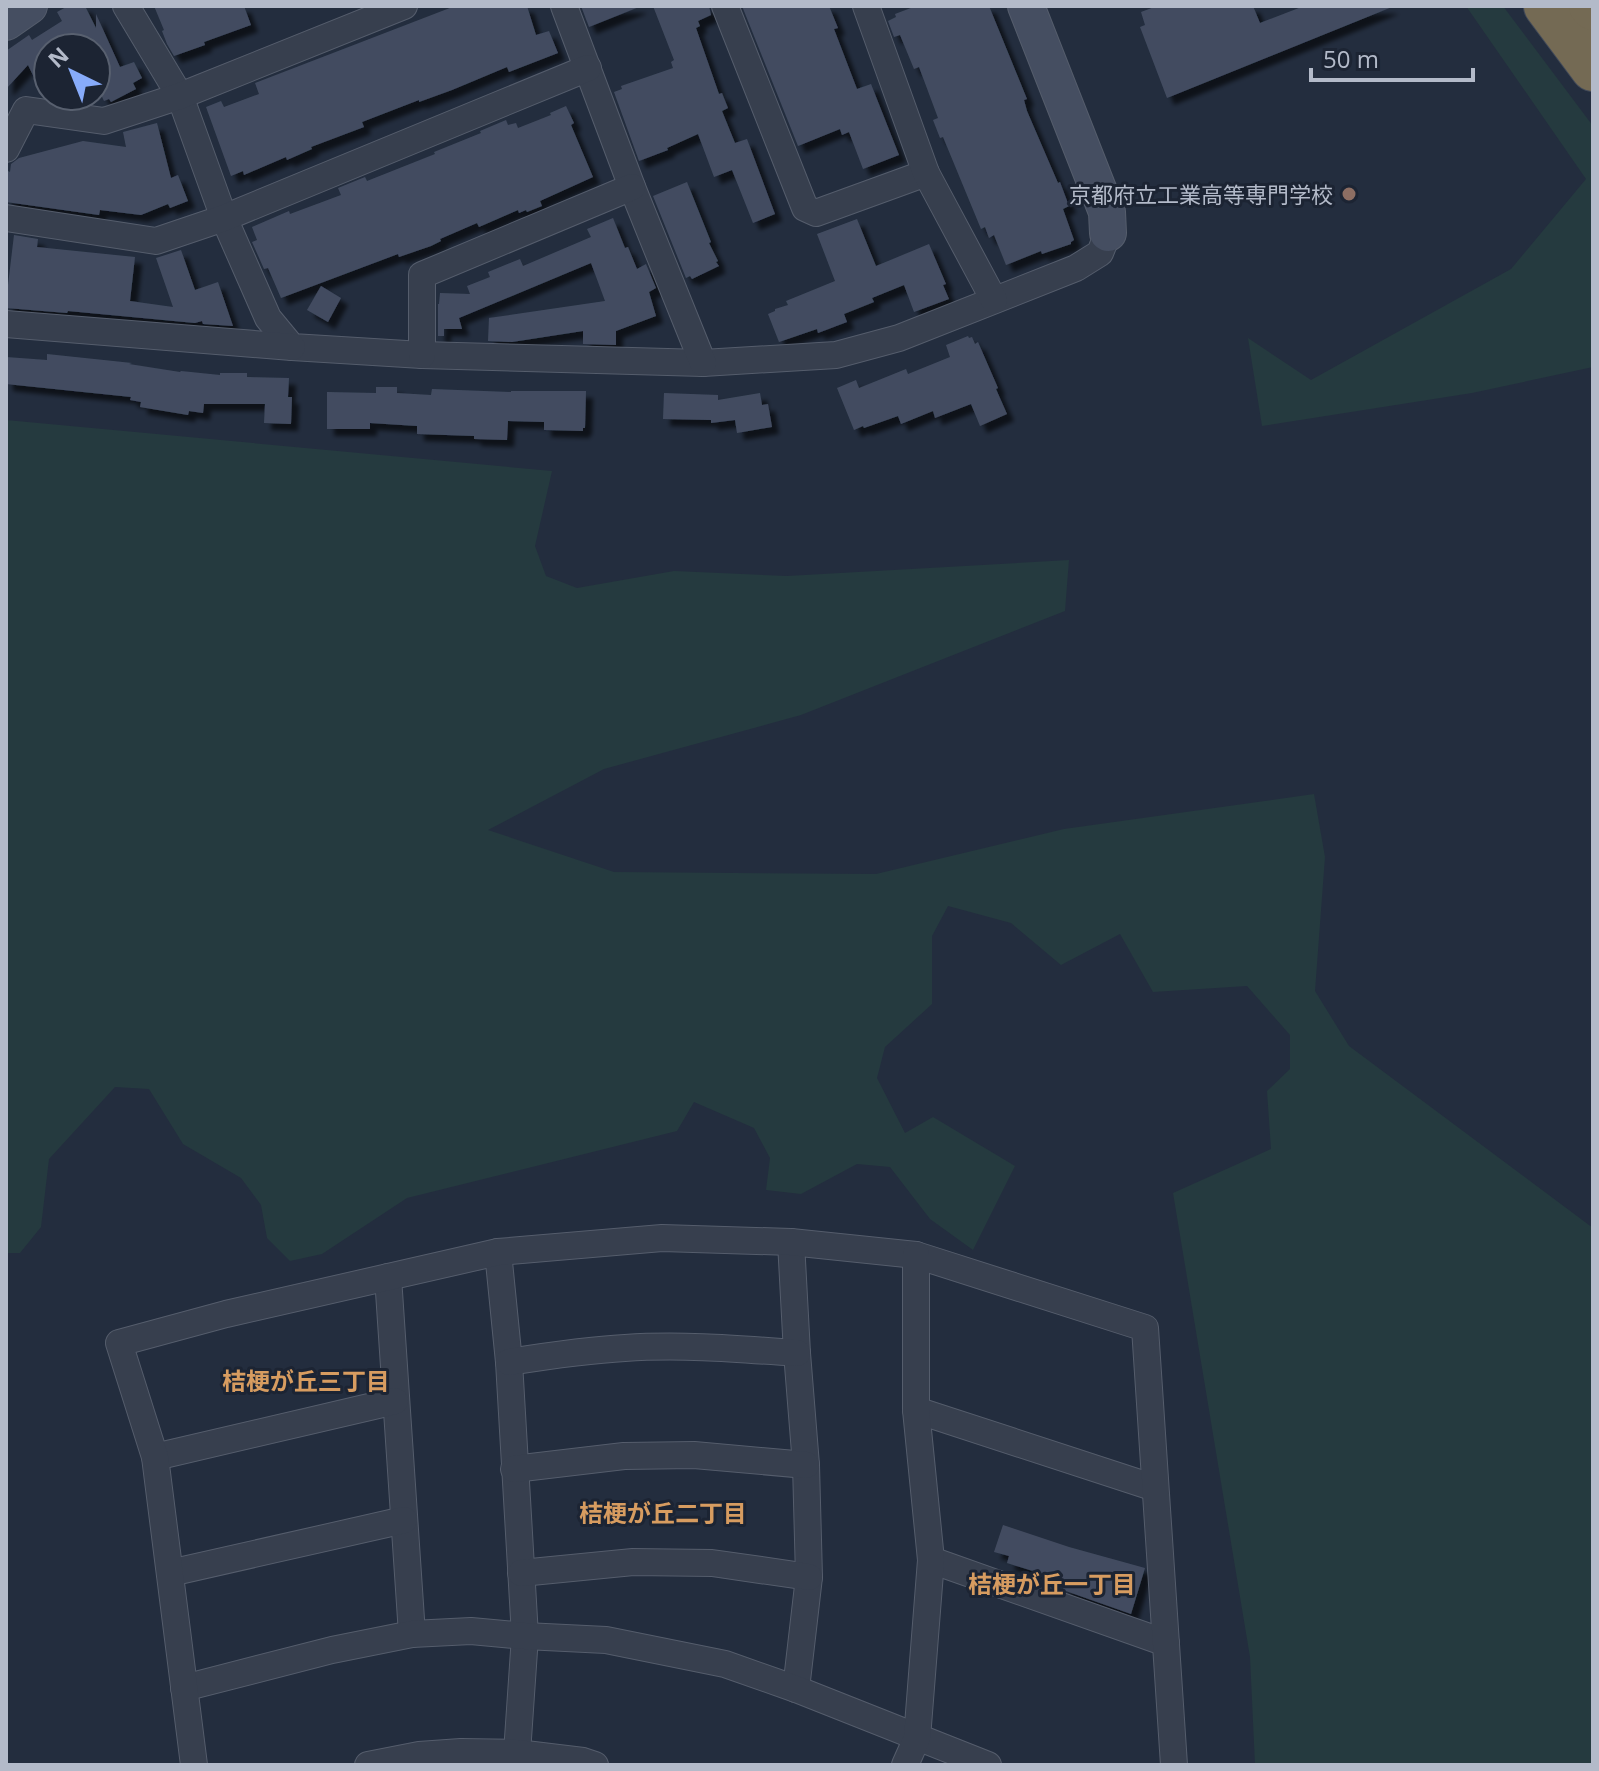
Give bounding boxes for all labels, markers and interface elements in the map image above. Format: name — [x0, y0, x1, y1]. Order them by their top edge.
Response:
north arrow — [32, 32, 112, 112]
scale bar — [1311, 32, 1473, 82]
text: N — [41, 40, 74, 74]
text: 50 m — [1323, 42, 1379, 75]
place label: 京都府立工業高等専門学校 — [1069, 179, 1333, 209]
marker: 京都府立工業高等専門学校 — [1340, 185, 1358, 203]
district label: 桔梗が丘三丁目 — [222, 1364, 390, 1397]
district label: 桔梗が丘二丁目 — [579, 1496, 747, 1529]
district label: 桔梗が丘一丁目 — [968, 1567, 1136, 1600]

